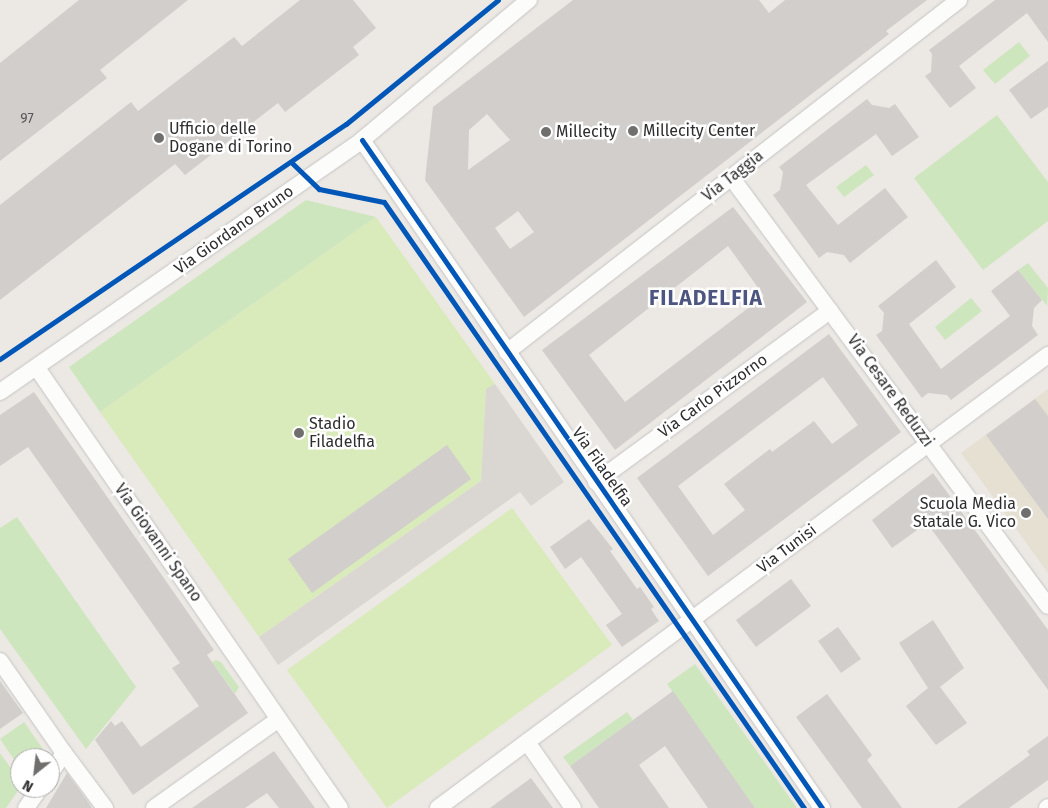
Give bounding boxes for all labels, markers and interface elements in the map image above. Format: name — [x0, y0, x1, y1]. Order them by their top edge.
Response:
house number: 97 — [20, 111, 34, 127]
place label: Ufficio delle Dogane di Torino — [169, 119, 292, 157]
place label: Millecity Center — [643, 121, 755, 141]
place label: Millecity — [556, 122, 617, 142]
marker: Millecity Center — [627, 125, 639, 137]
marker: Millecity — [540, 126, 552, 138]
marker: Ufficio delle Dogane di Torino — [153, 132, 165, 144]
street label: Via Taggia — [699, 146, 767, 206]
street label: Via Giordano Bruno — [171, 182, 297, 278]
district label: FILADELFIA — [648, 285, 764, 311]
street label: Via Cesare Reduzzi — [843, 331, 937, 451]
street label: Via Carlo Pizzorno — [655, 350, 771, 442]
place label: Stadio Filadelfia — [309, 414, 375, 452]
street label: Via Filadelfia — [568, 424, 636, 510]
marker: Stadio Filadelfia — [293, 427, 305, 439]
street label: Via Giovanni Spano — [110, 480, 206, 606]
place label: Scuola Media Statale G. Vico — [913, 494, 1016, 532]
marker: Scuola Media Statale G. Vico — [1020, 507, 1032, 519]
street label: Via Tunisi — [754, 521, 820, 577]
north arrow — [10, 748, 60, 798]
text: N — [20, 776, 36, 795]

